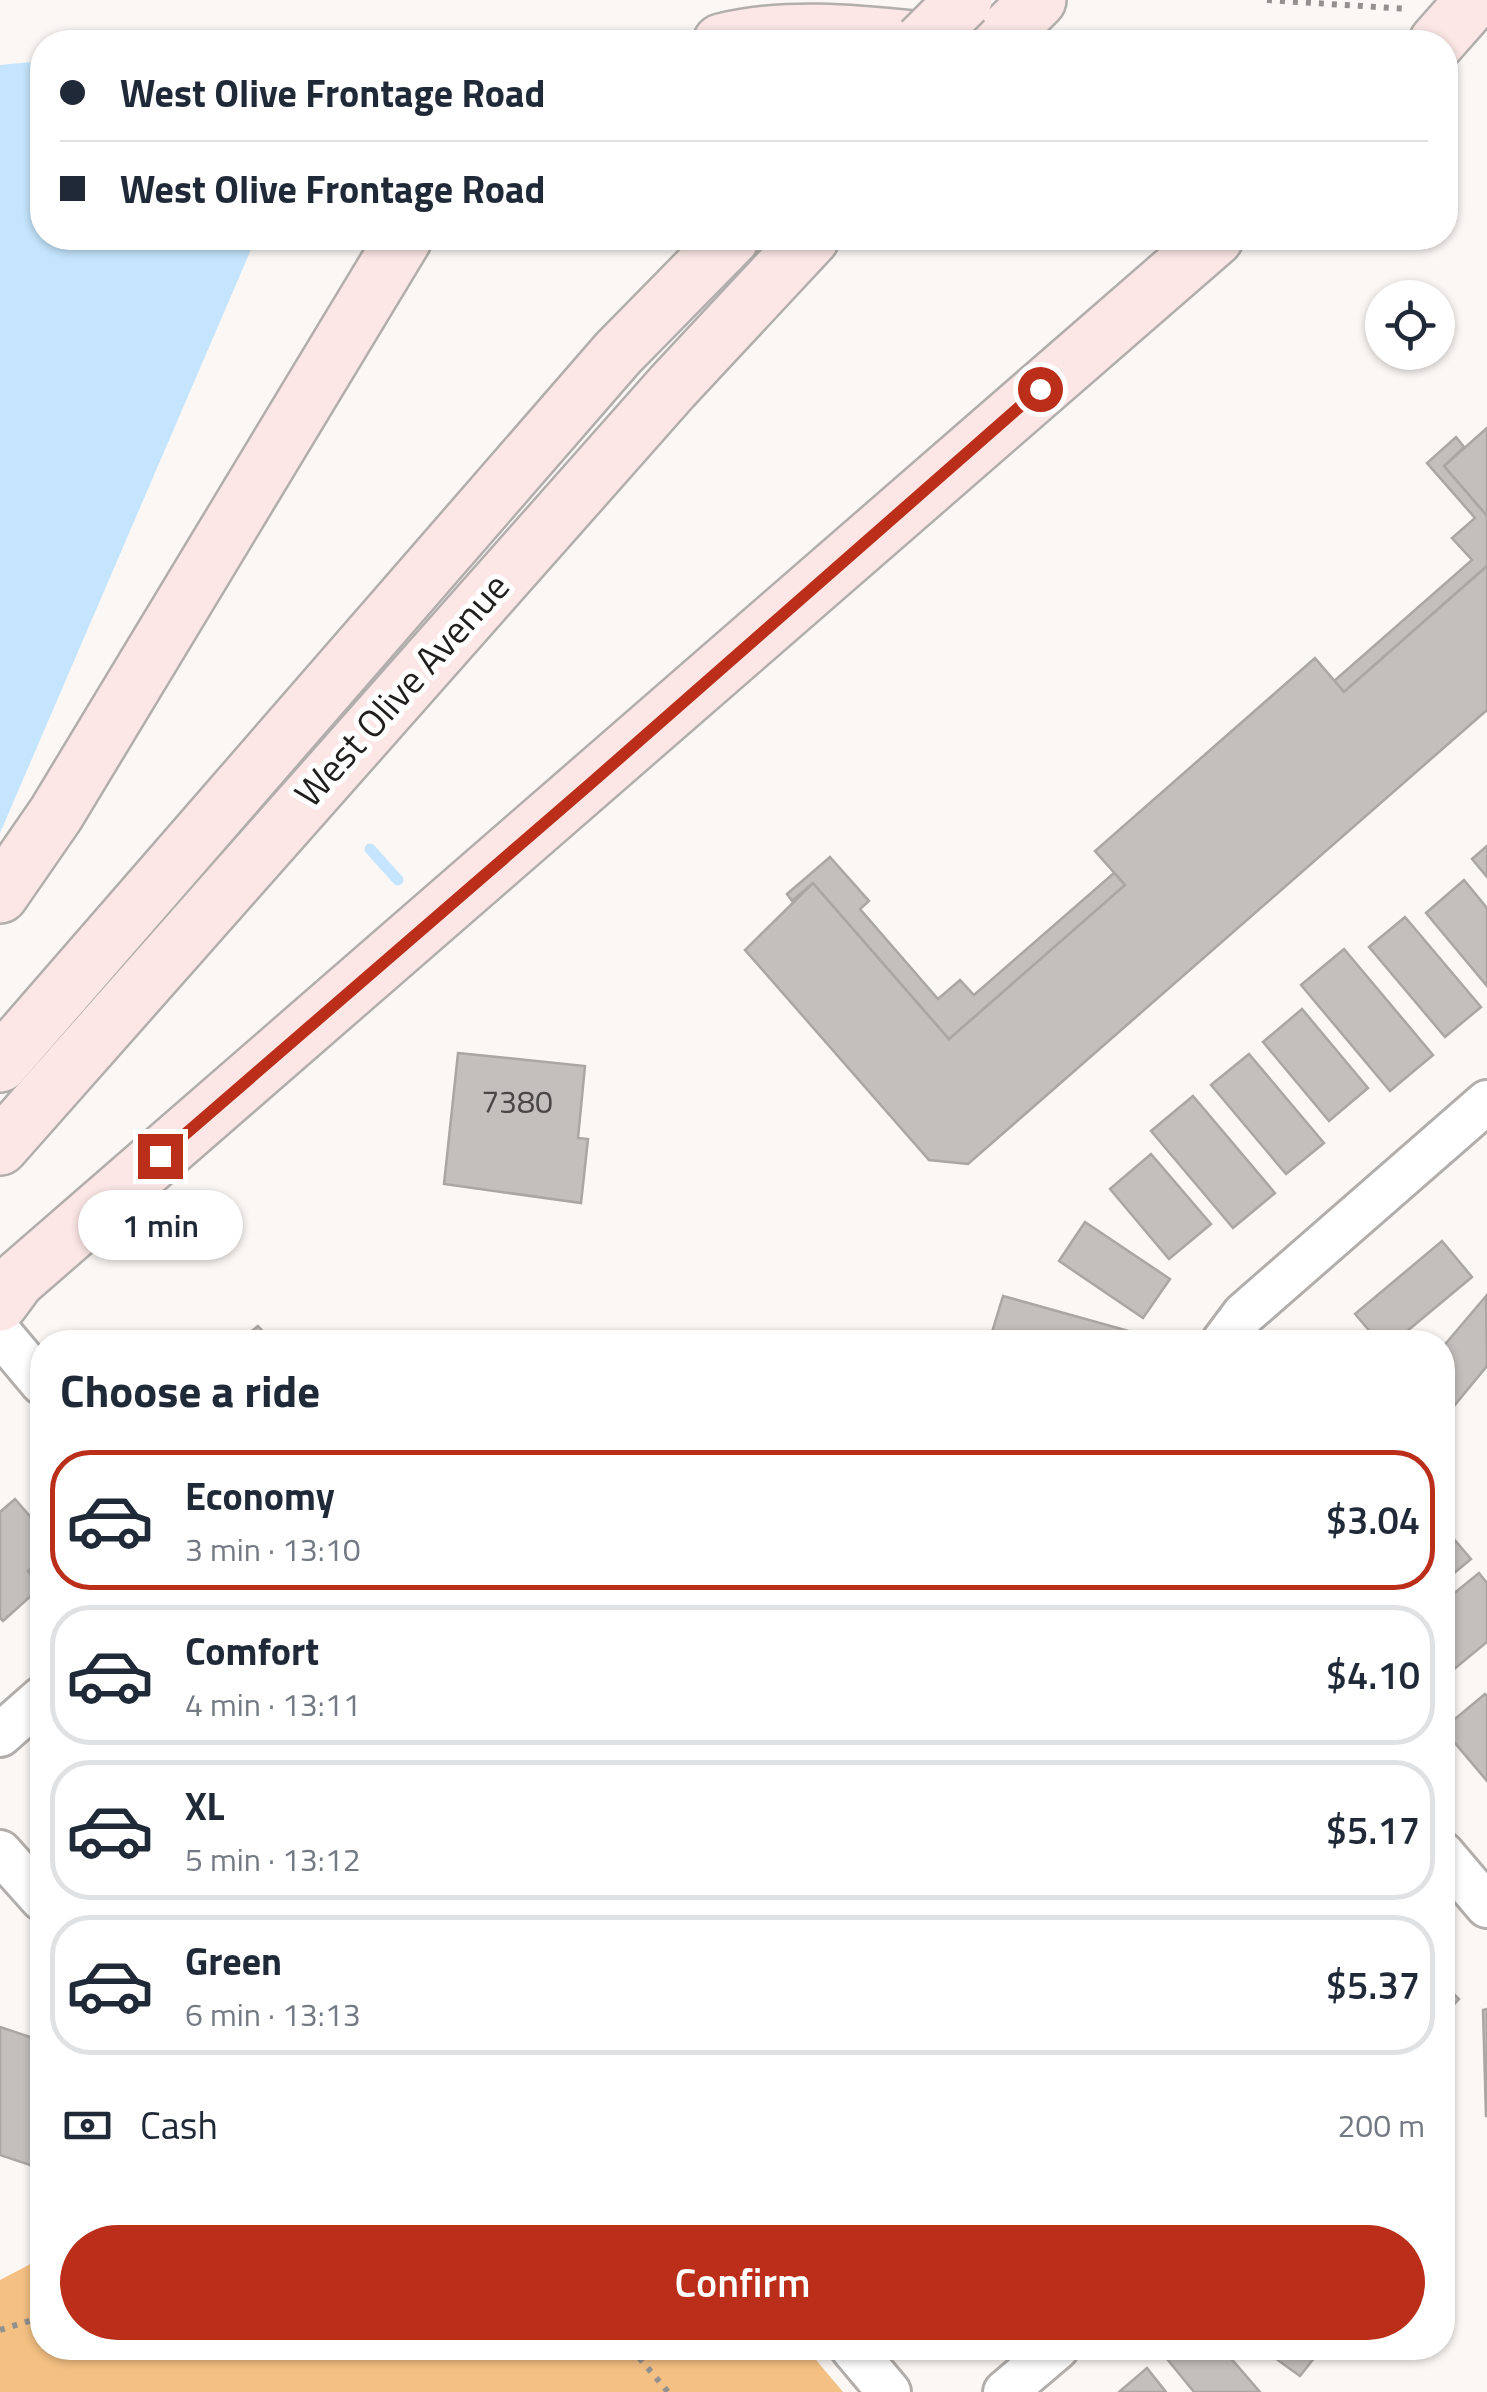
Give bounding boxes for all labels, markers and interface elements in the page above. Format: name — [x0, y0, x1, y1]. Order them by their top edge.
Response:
text: West Olive Frontage Road — [120, 64, 545, 122]
text: West Olive Frontage Road — [120, 160, 545, 218]
map controls — [1365, 280, 1455, 370]
button: locate — [1365, 280, 1455, 370]
route start — [1018, 367, 1063, 412]
street label: West Olive Avenue — [280, 559, 523, 819]
house number: 7380 — [481, 1077, 553, 1125]
route end — [138, 1134, 183, 1179]
callout: 1 min — [78, 1191, 242, 1261]
text: 1 min — [122, 1201, 199, 1249]
text: Choose a ride — [60, 1356, 320, 1424]
text: Economy — [185, 1467, 335, 1525]
icon: car — [65, 1475, 155, 1565]
text: $3.04 — [1326, 1491, 1420, 1549]
text: 3 min · 13:10 — [185, 1525, 361, 1573]
text: Comfort — [185, 1622, 319, 1680]
icon: car — [65, 1630, 155, 1720]
text: $4.10 — [1326, 1646, 1420, 1704]
text: 4 min · 13:11 — [185, 1680, 361, 1728]
text: XL — [185, 1777, 225, 1835]
icon: car — [65, 1785, 155, 1875]
text: $5.17 — [1326, 1801, 1420, 1859]
text: 5 min · 13:12 — [185, 1835, 361, 1883]
text: Green — [185, 1932, 282, 1990]
icon: car — [65, 1940, 155, 2030]
text: $5.37 — [1326, 1956, 1420, 2014]
text: 6 min · 13:13 — [185, 1990, 361, 2038]
text: Cash — [140, 2096, 218, 2154]
icon: cash — [60, 2098, 115, 2153]
text: 200 m — [1337, 2101, 1425, 2149]
button: Confirm — [60, 2225, 1425, 2340]

